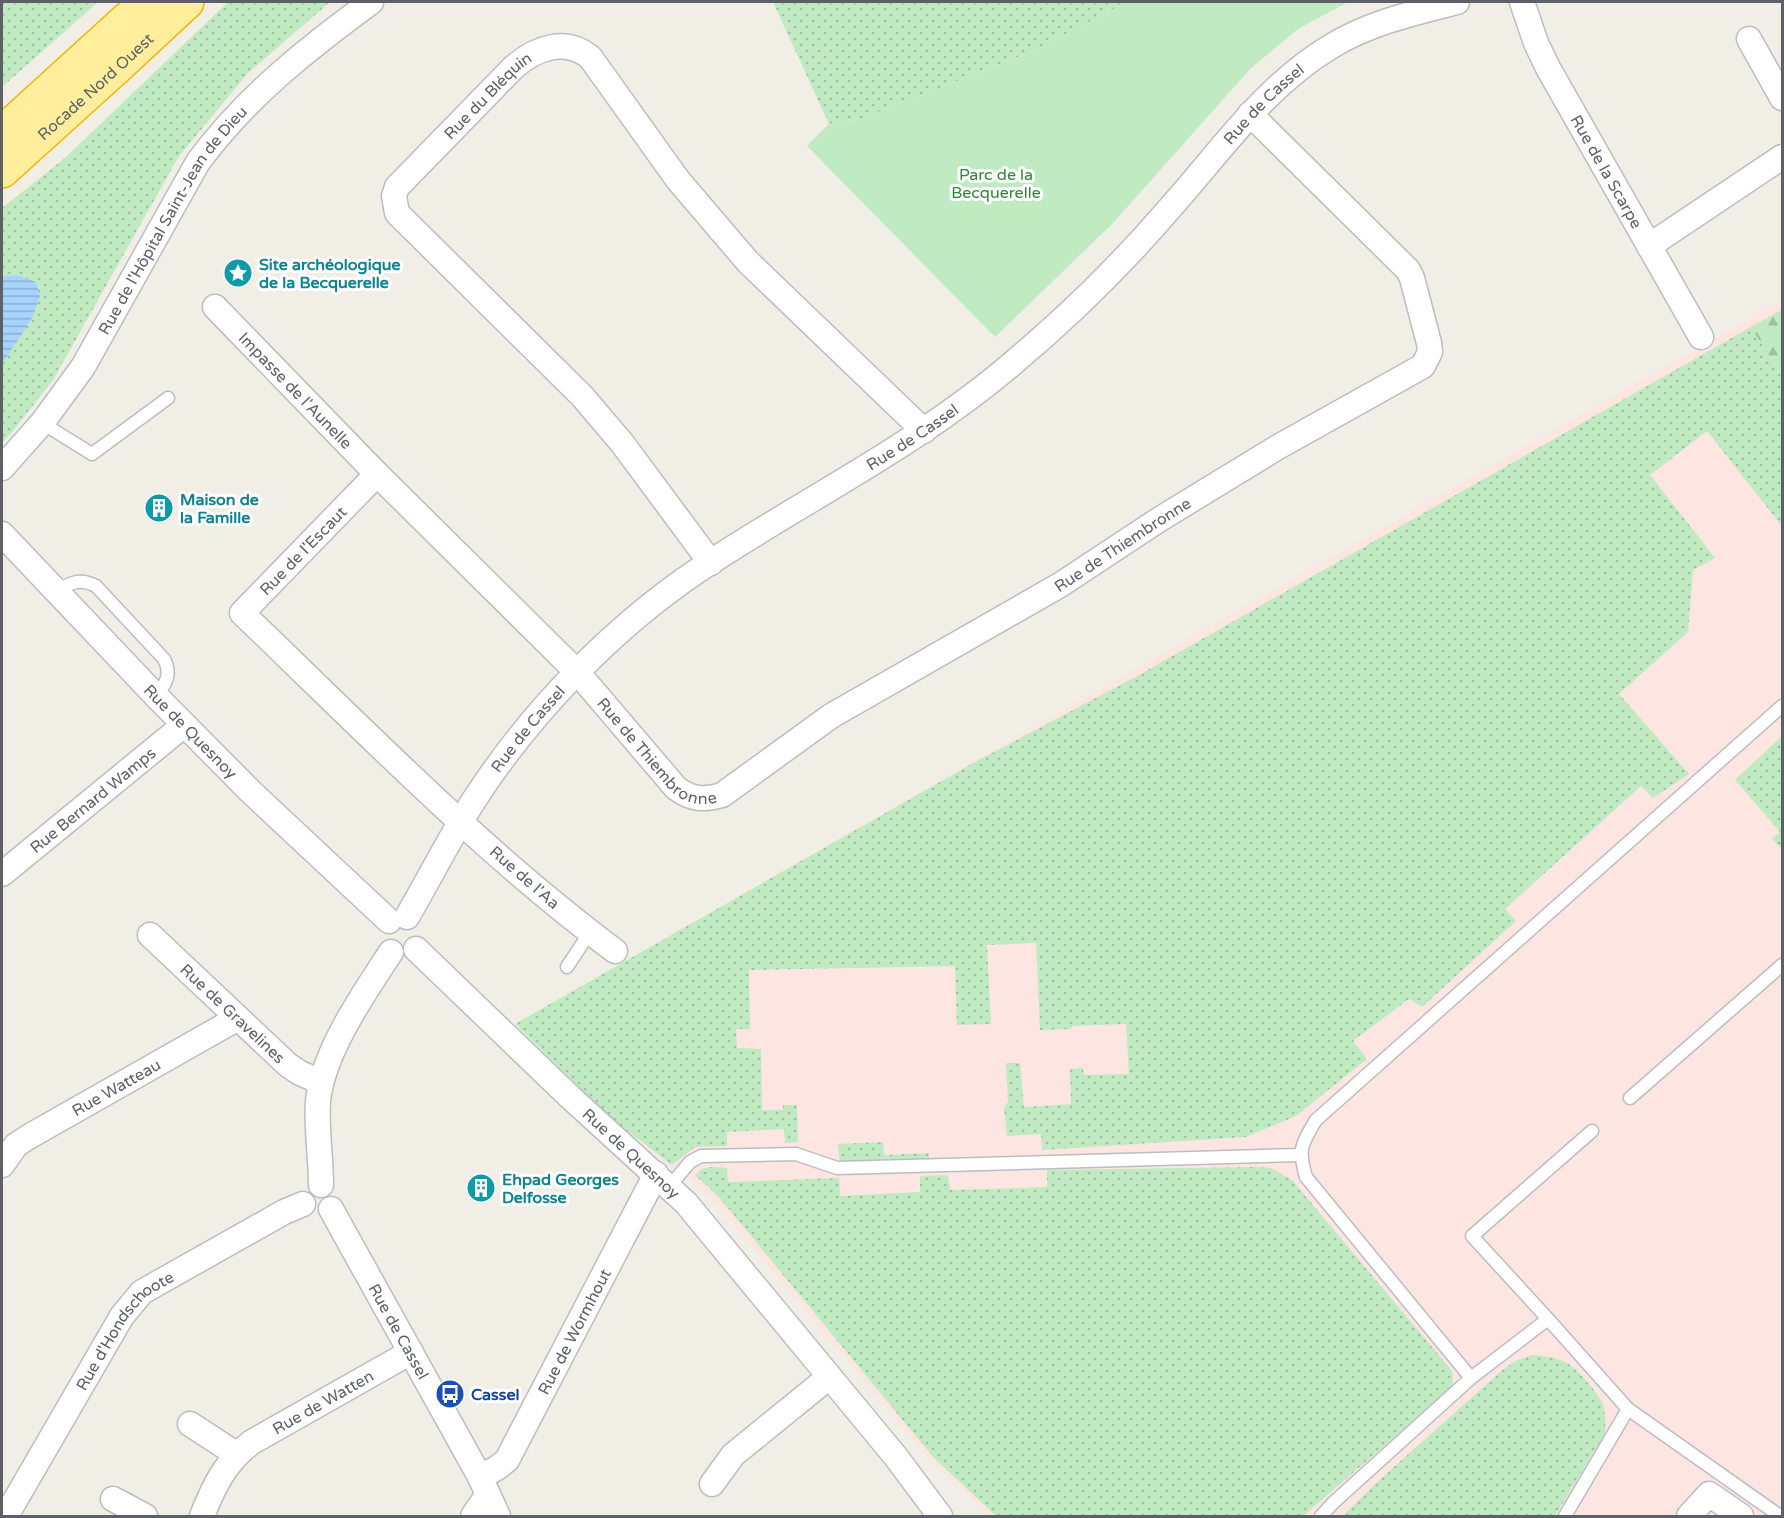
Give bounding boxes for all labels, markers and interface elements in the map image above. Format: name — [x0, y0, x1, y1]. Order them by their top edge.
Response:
street label: Rocade Nord Ouest — [34, 29, 158, 145]
street label: Rue du Bléquin — [440, 48, 536, 144]
street label: Rue de Cassel — [1219, 60, 1308, 149]
street label: Rue de l'Hôpital Saint-Jean de Dieu — [94, 102, 252, 338]
street label: Rue de la Scarpe — [1566, 111, 1646, 232]
park label: Parc de la Becquerelle — [951, 165, 1041, 203]
place label: Site archéologique de la Becquerelle — [259, 255, 401, 293]
place icon: Site archéologique de la Becquerelle — [222, 257, 254, 289]
street label: Impasse de l'Aunelle — [234, 328, 356, 454]
street label: Rue de Cassel — [863, 400, 963, 475]
place label: Maison de la Famille — [180, 490, 259, 528]
building icon: Maison de la Famille — [143, 492, 175, 524]
street label: Rue de Thiembronne — [1051, 493, 1195, 597]
street label: Rue de l'Escaut — [256, 502, 351, 600]
street label: Rue de Quesnoy — [139, 680, 241, 784]
street label: Rue de Cassel — [487, 682, 570, 777]
street label: Rue de Thiembronne — [592, 694, 718, 809]
street label: Rue Bernard Wamps — [26, 743, 160, 858]
street label: Rue de l'Aa — [485, 842, 563, 914]
street label: Rue de Gravelines — [176, 960, 289, 1068]
street label: Rue Watteau — [69, 1055, 164, 1121]
street label: Rue de Quesnoy — [578, 1104, 684, 1204]
place label: Ehpad Georges Delfosse — [502, 1170, 619, 1208]
building icon: Ehpad Georges Delfosse — [465, 1172, 497, 1204]
street label: Rue de Wormhout — [534, 1266, 616, 1398]
street label: Rue d'Hondschoote — [72, 1267, 177, 1394]
street label: Rue de Cassel — [364, 1281, 433, 1383]
street label: Rue de Watten — [269, 1366, 377, 1439]
bus stop icon: Cassel — [434, 1378, 466, 1410]
place label: Cassel — [471, 1385, 520, 1405]

